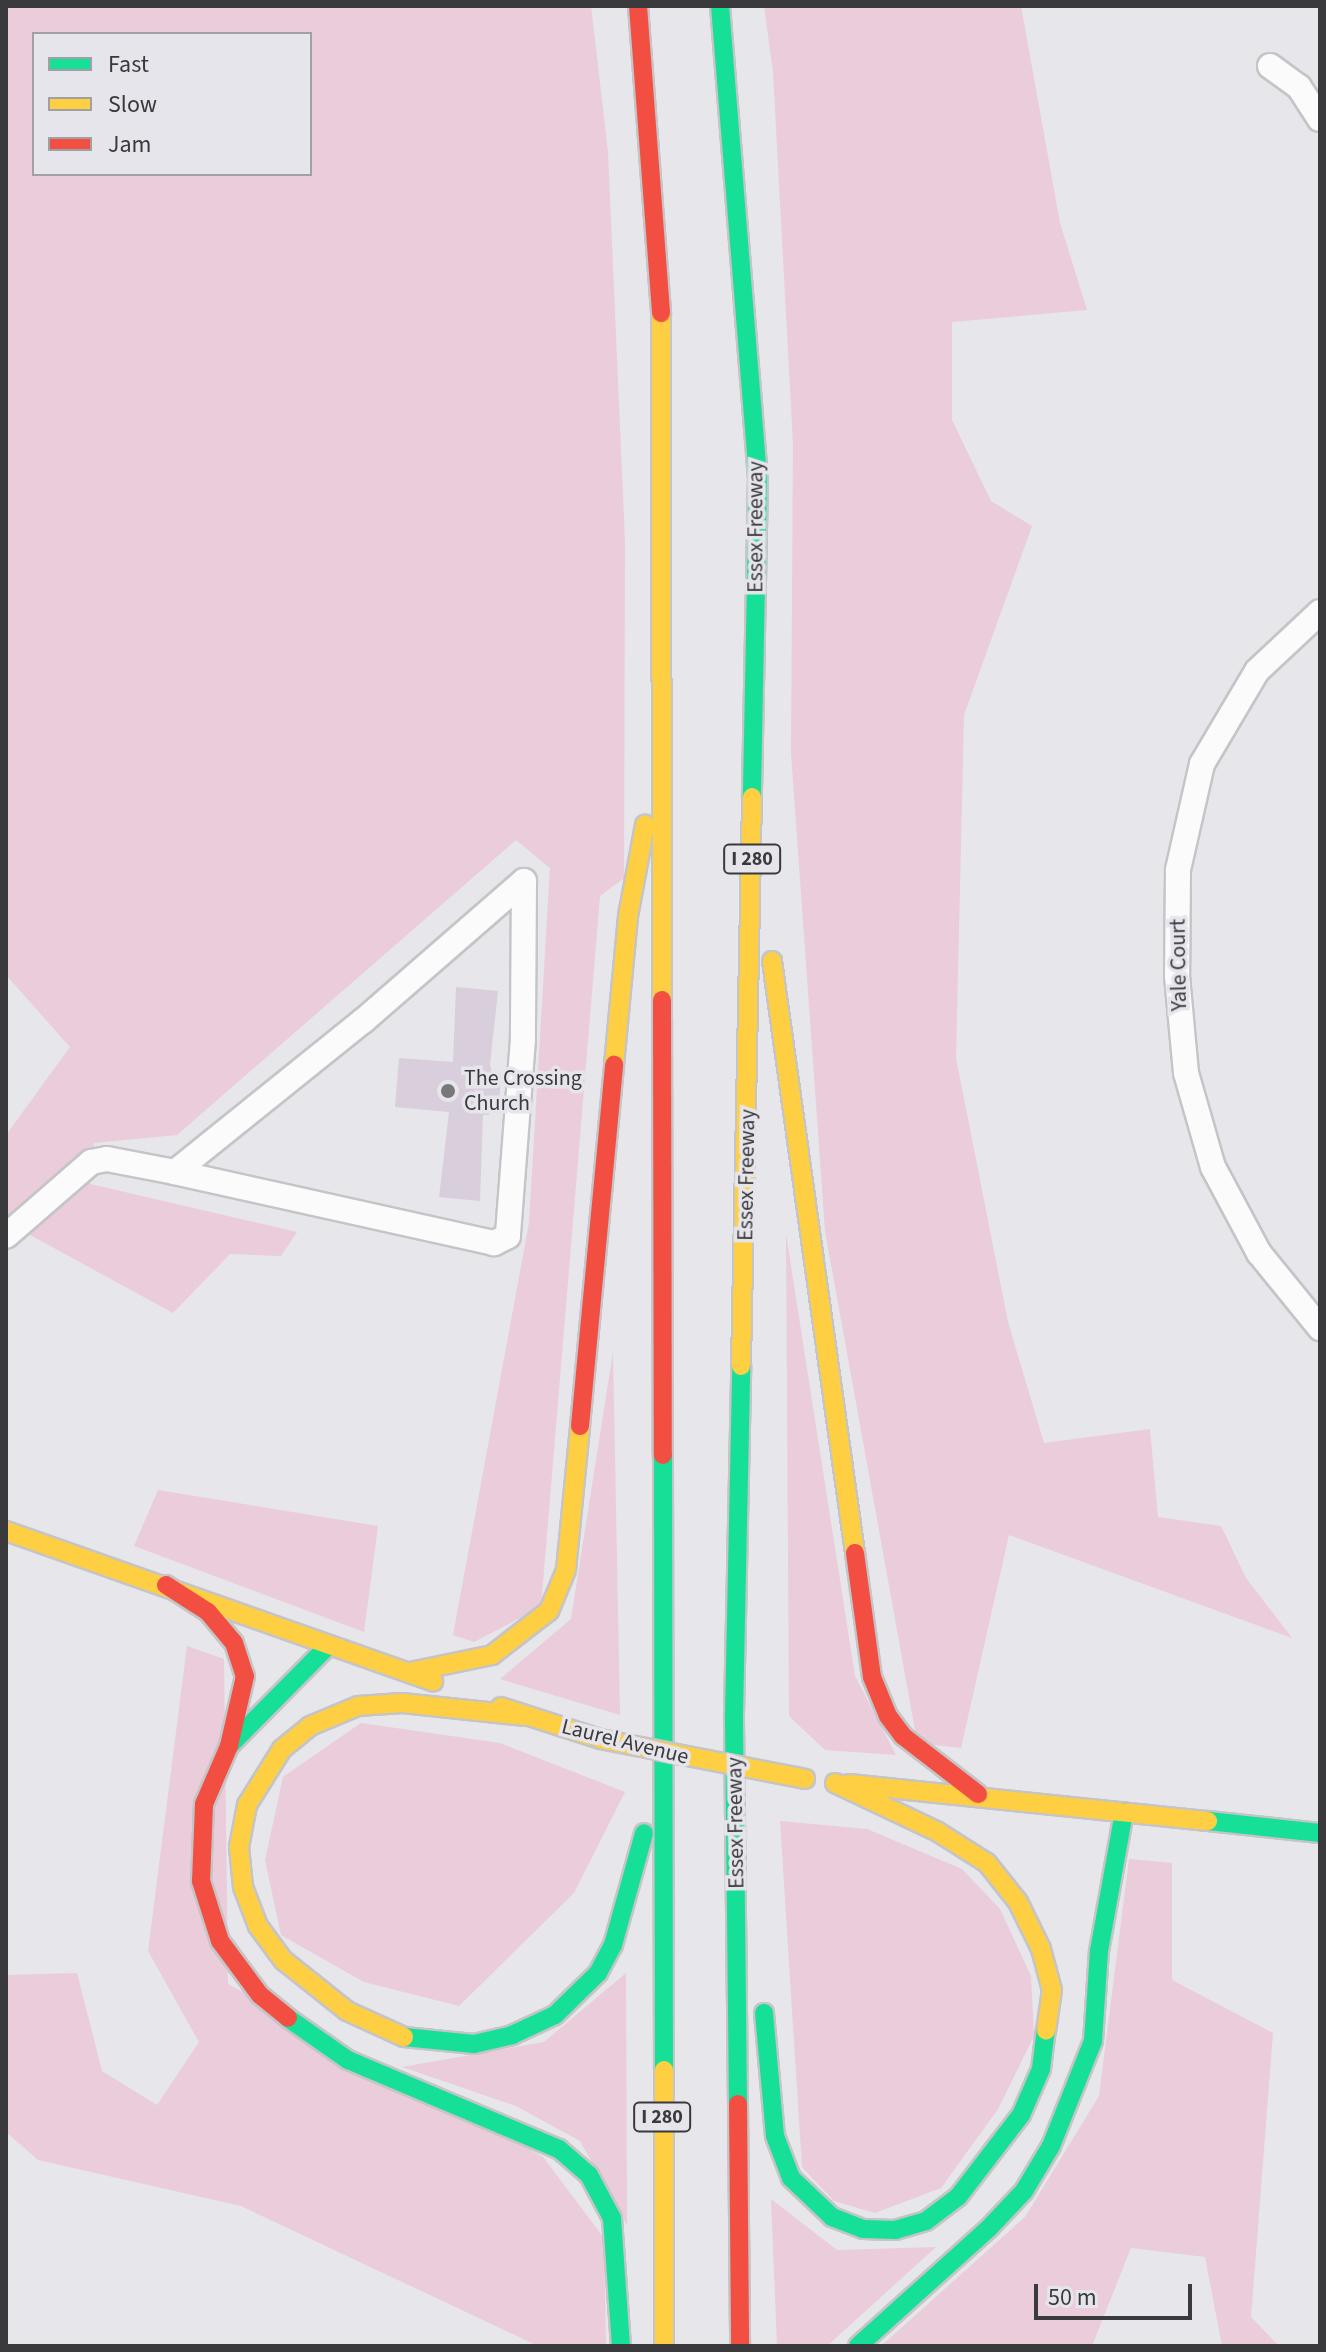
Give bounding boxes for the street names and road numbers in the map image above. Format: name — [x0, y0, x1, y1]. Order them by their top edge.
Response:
street label: Essex Freeway — [743, 461, 769, 593]
road number: I 280 — [722, 843, 782, 875]
street label: Yale Court — [1165, 919, 1193, 1011]
street label: Essex Freeway — [733, 1109, 761, 1241]
street label: Laurel Avenue — [559, 1713, 691, 1771]
street label: Essex Freeway — [722, 1757, 750, 1889]
road number: I 280 — [632, 2101, 692, 2133]

